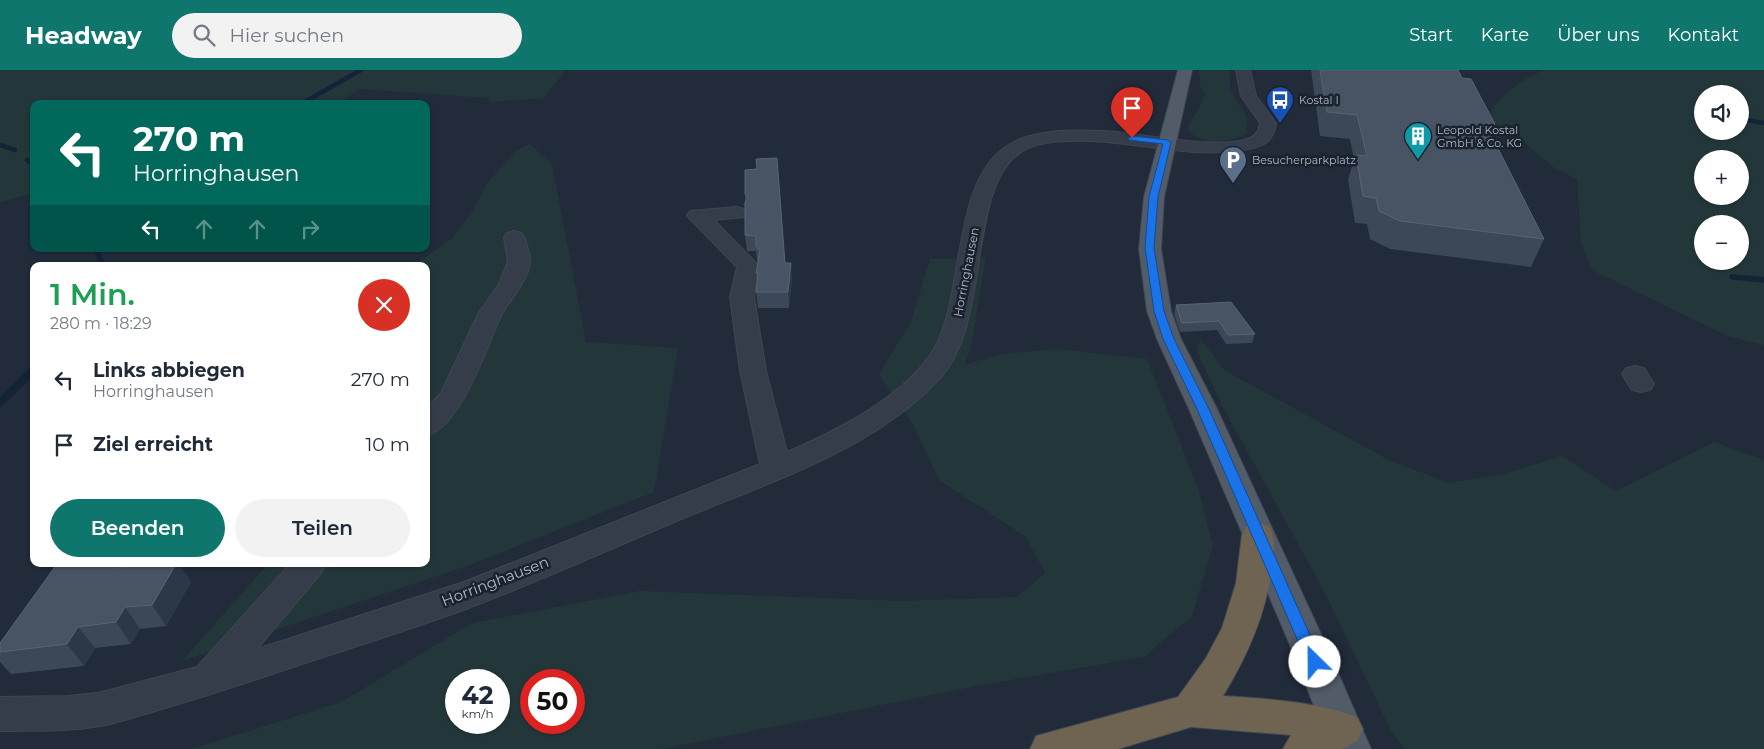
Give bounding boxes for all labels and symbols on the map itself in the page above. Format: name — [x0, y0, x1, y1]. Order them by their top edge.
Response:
bus stop icon: Kostal I — [1265, 85, 1295, 124]
pin — [1111, 87, 1153, 138]
place label: Kostal I — [1299, 93, 1339, 107]
building icon: Leopold Kostal GmbH & Co. KG — [1403, 121, 1433, 160]
place label: Leopold Kostal GmbH & Co. KG — [1437, 123, 1522, 150]
parking icon: Besucherparkplatz — [1218, 145, 1248, 184]
place label: Besucherparkplatz — [1252, 153, 1356, 167]
street label: Horringhausen — [950, 226, 982, 318]
street label: Horringhausen — [439, 552, 551, 610]
position arrow — [1288, 635, 1340, 687]
speed limit sign: 50 — [520, 669, 585, 734]

